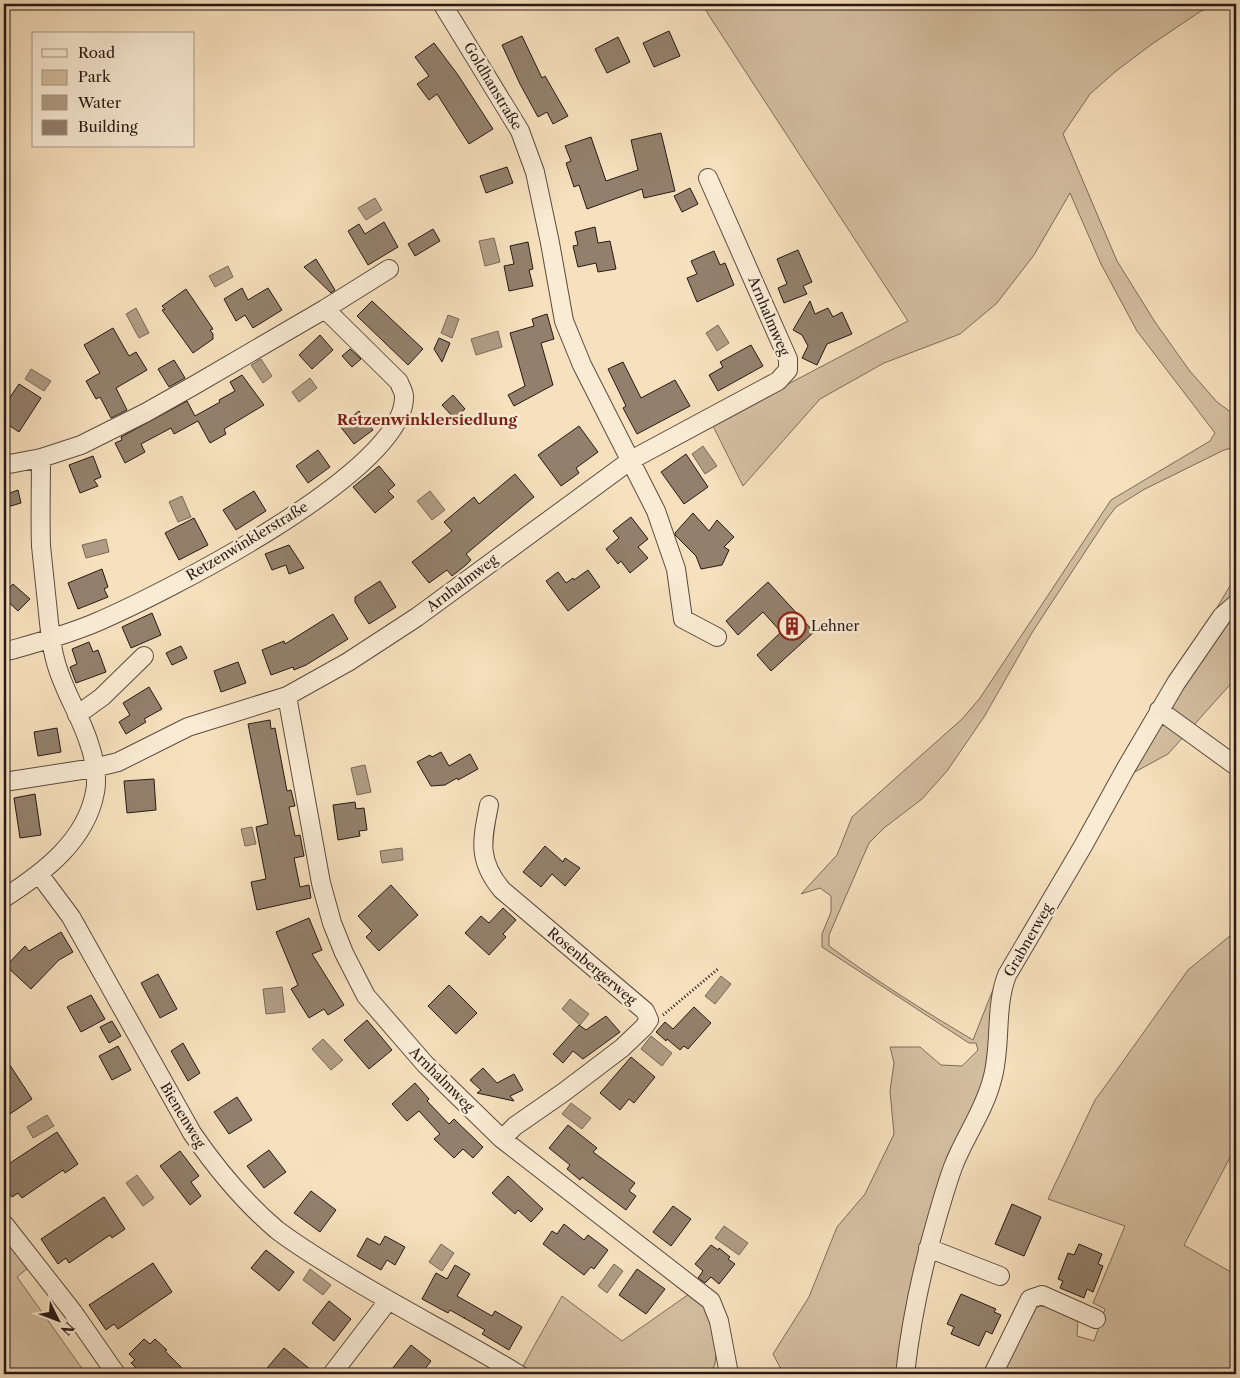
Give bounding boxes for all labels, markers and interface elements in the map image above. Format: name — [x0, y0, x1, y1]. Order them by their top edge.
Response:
legend — [32, 32, 195, 148]
street label: Goldhanstraße — [460, 39, 526, 133]
text: Road — [78, 43, 115, 62]
text: Park — [78, 67, 112, 86]
text: Water — [77, 93, 122, 112]
text: Building — [78, 117, 138, 136]
street label: Arnhalmweg — [744, 273, 794, 359]
district label: Retzenwinklersiedlung — [337, 410, 518, 429]
street label: Retzenwinklerstraße — [183, 497, 311, 584]
street label: Arnhalmweg — [422, 550, 502, 616]
building icon: Lehner — [777, 611, 807, 641]
place label: Lehner — [811, 617, 859, 635]
street label: Grabnerweg — [1000, 900, 1057, 980]
street label: Rosenbergerweg — [544, 923, 641, 1009]
street label: Arnhalmweg — [405, 1042, 479, 1116]
street label: Bienenweg — [156, 1079, 210, 1152]
north arrow — [32, 1296, 82, 1346]
text: N — [57, 1318, 78, 1339]

